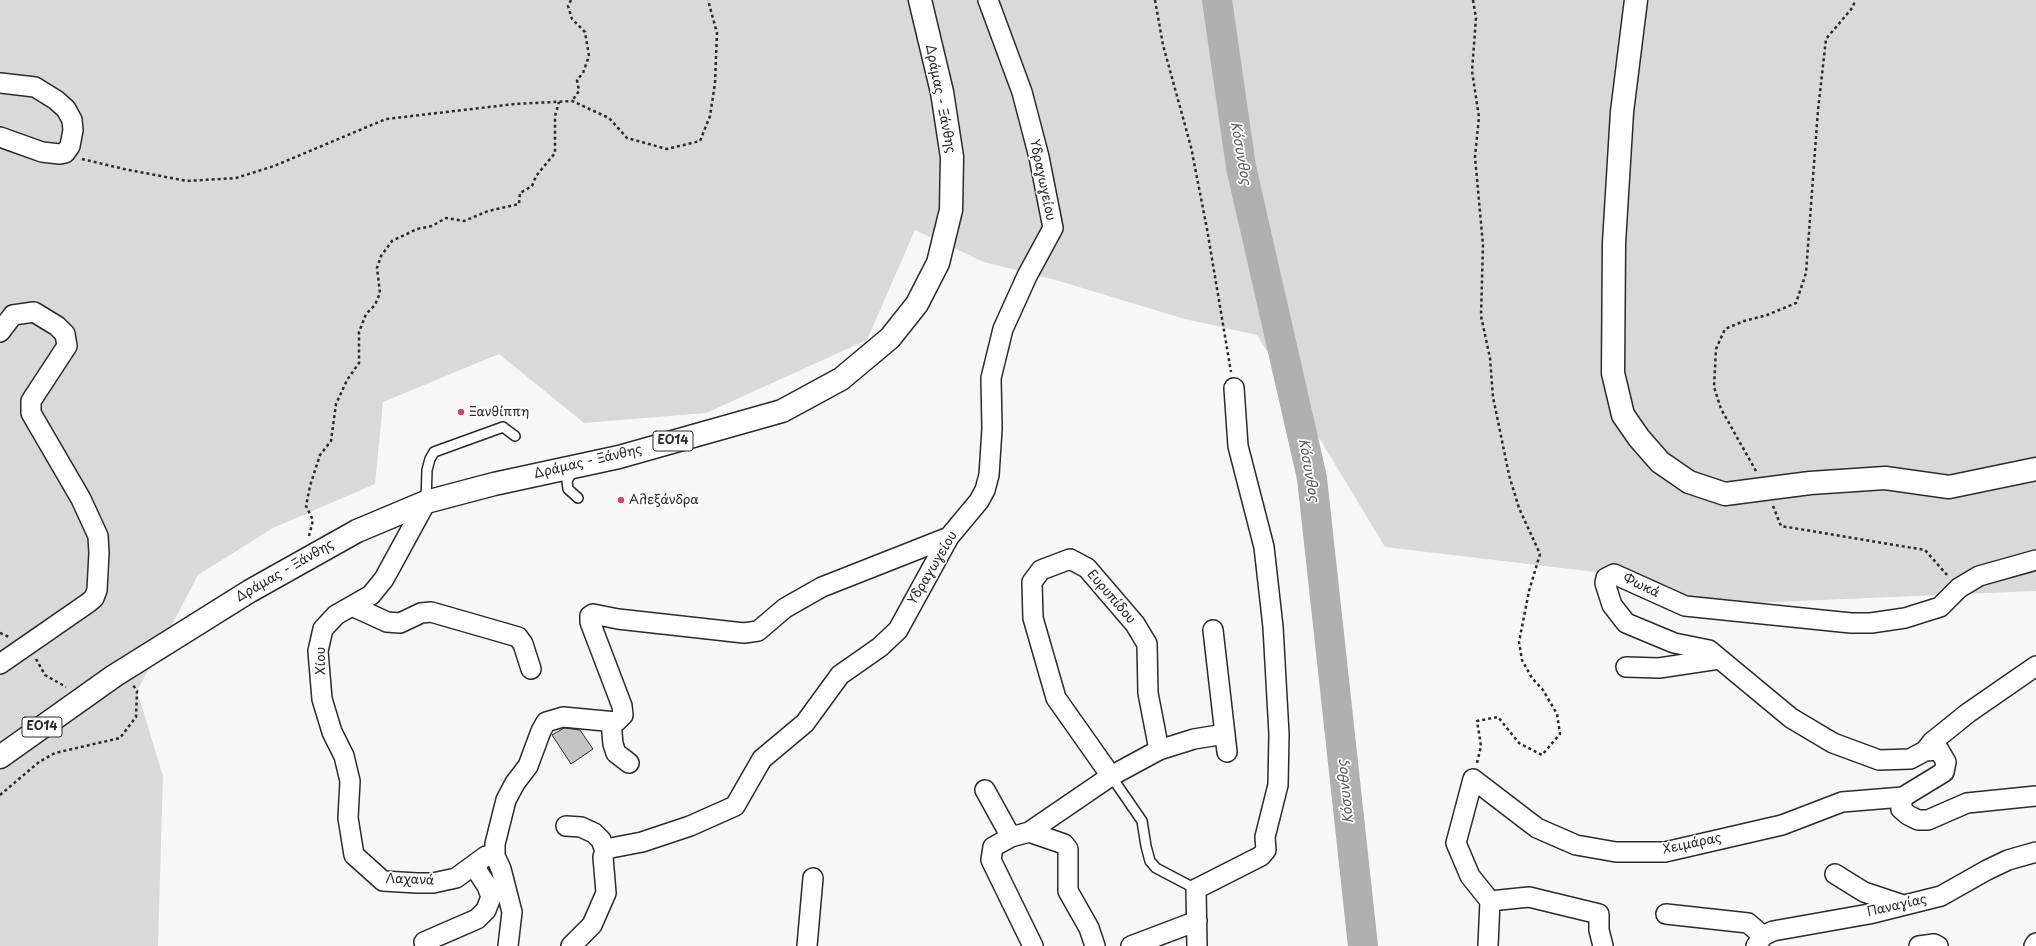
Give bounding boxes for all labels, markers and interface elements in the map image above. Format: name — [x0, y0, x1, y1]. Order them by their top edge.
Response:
street label: Δράμας - Ξάνθης — [922, 43, 958, 155]
water label: Κόσυνθος — [1226, 120, 1254, 186]
street label: Υδραγωγείου — [1026, 138, 1058, 222]
place label: Ξανθίππη — [469, 404, 529, 420]
marker: Ξανθίππη — [456, 407, 466, 417]
road number: ΕΟ14 — [653, 431, 693, 451]
water label: Κόσυνθος — [1294, 437, 1322, 503]
street label: Δράμας - Ξάνθης — [532, 442, 644, 482]
place label: Αλεξάνδρα — [629, 492, 699, 508]
marker: Αλεξάνδρα — [616, 495, 626, 505]
street label: Υδραγωγείου — [905, 528, 961, 608]
street label: Δράμας - Ξάνθης — [233, 537, 337, 605]
street label: Ευρυπίδου — [1083, 567, 1139, 627]
street label: Φωκά — [1620, 571, 1662, 601]
street label: Χίου — [313, 647, 329, 675]
road number: ΕΟ14 — [22, 717, 62, 737]
water label: Κόσυνθος — [1334, 759, 1358, 825]
street label: Χειμάρας — [1661, 830, 1723, 858]
street label: Λαχανά — [385, 871, 435, 889]
street label: Παναγίας — [1866, 892, 1928, 920]

